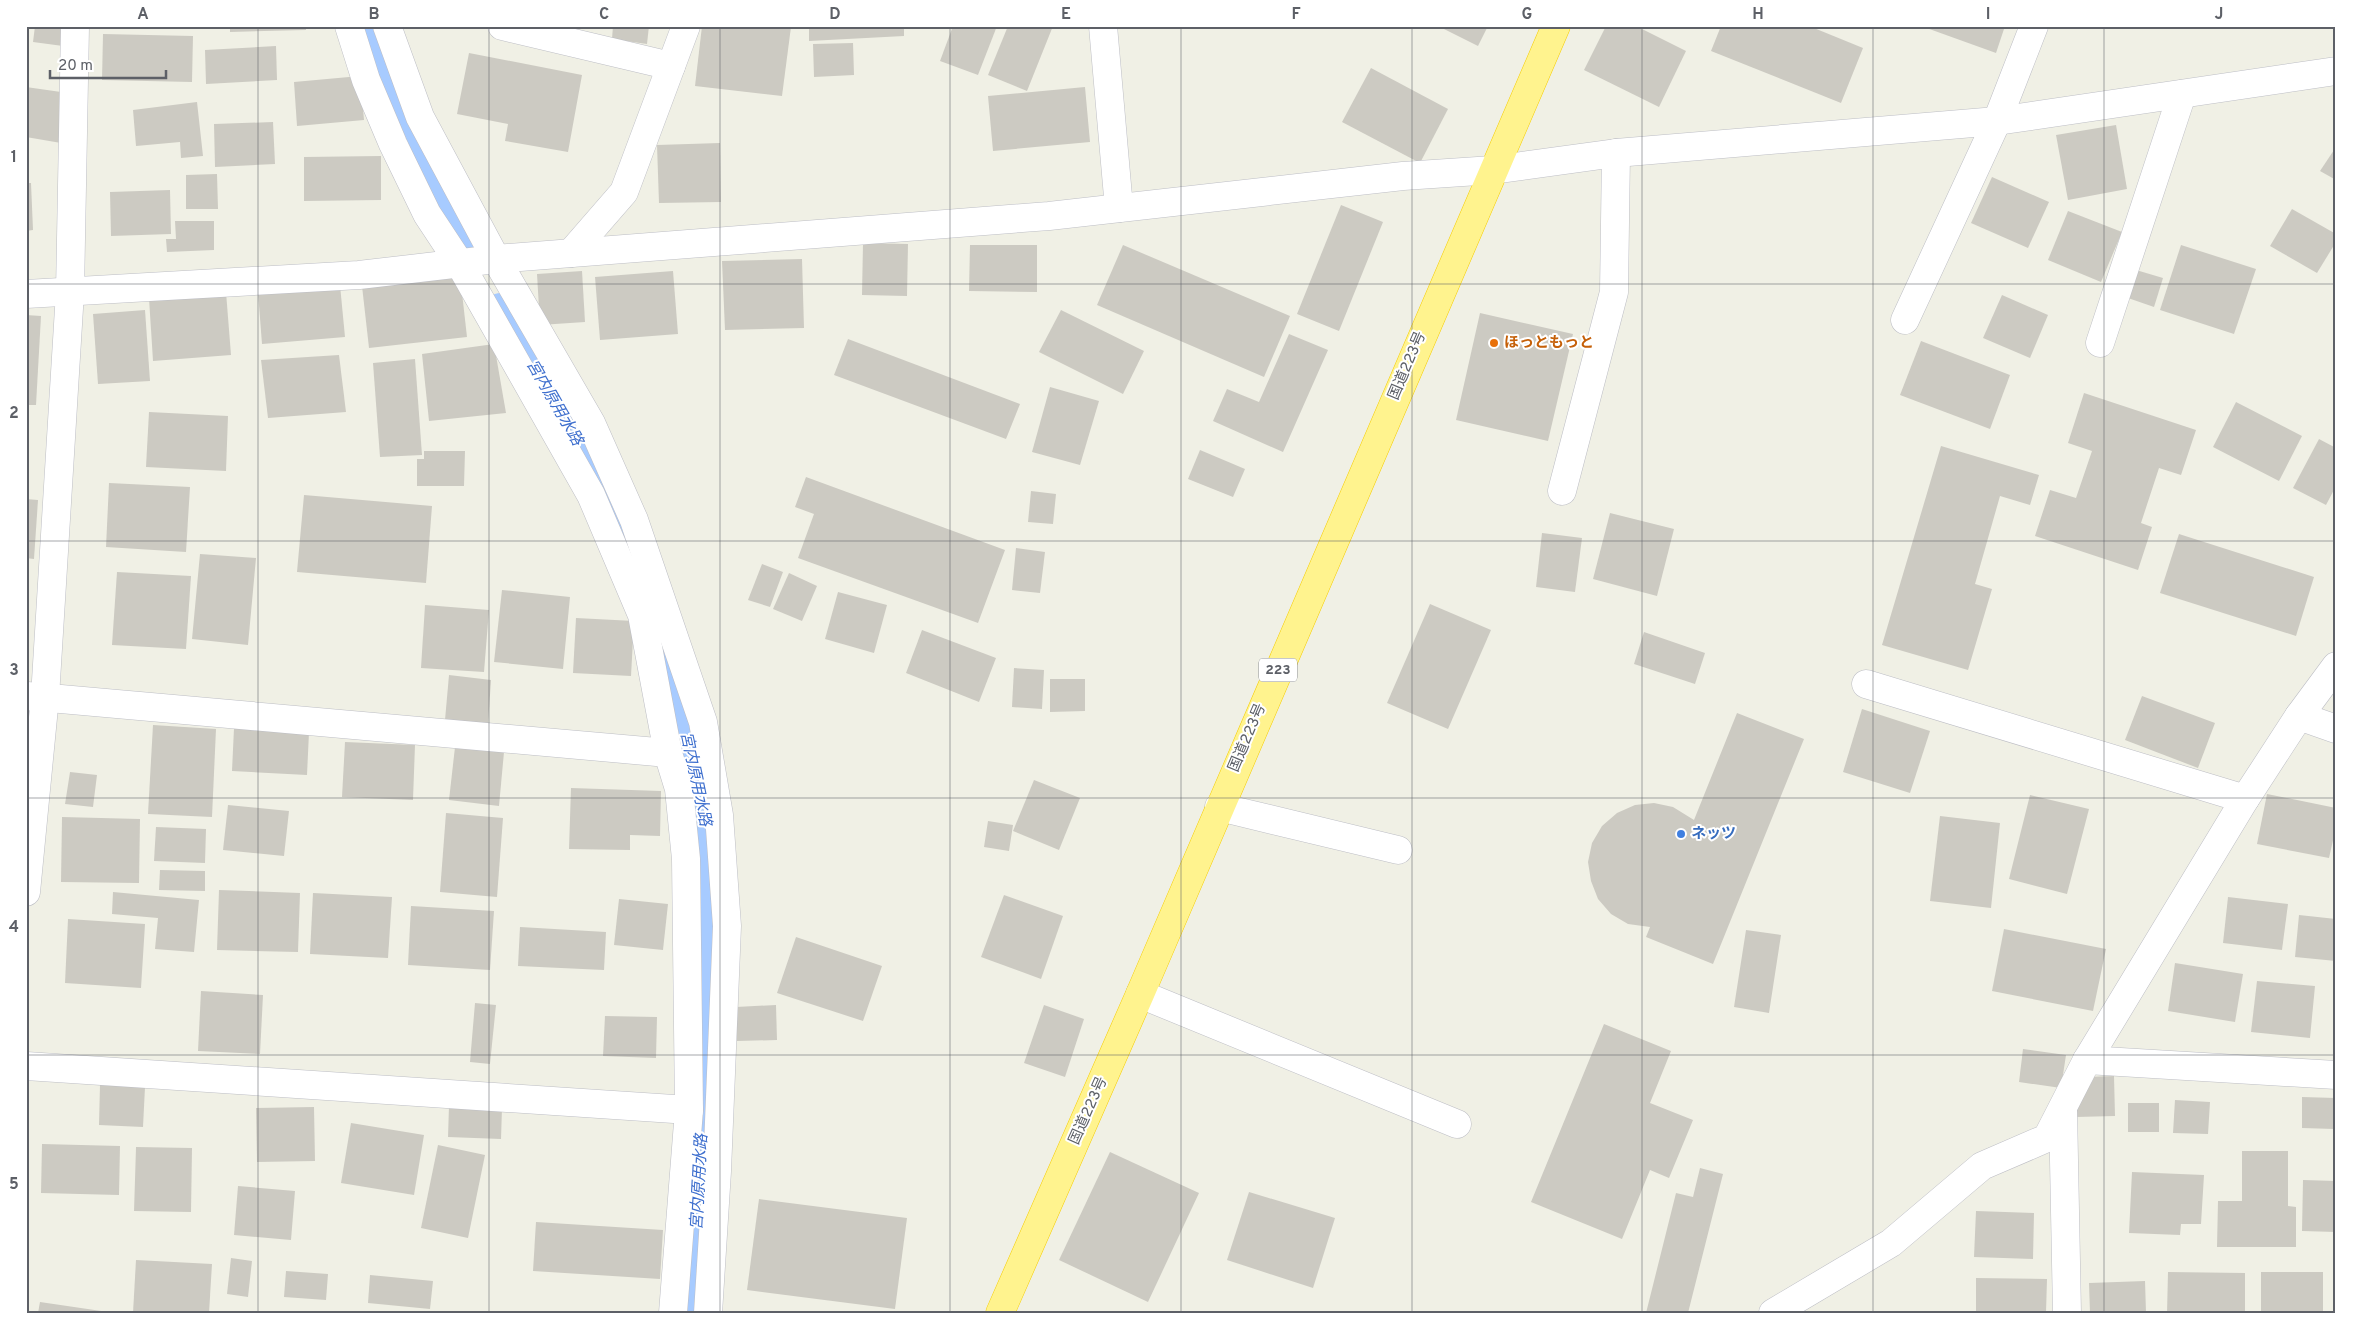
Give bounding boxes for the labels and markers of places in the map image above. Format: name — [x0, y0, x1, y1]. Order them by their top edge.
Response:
place label: ほっともっと — [1504, 334, 1594, 353]
marker: ほっともっと — [1488, 337, 1500, 349]
place label: ネッツ — [1691, 825, 1736, 844]
marker: ネッツ — [1675, 828, 1687, 840]

